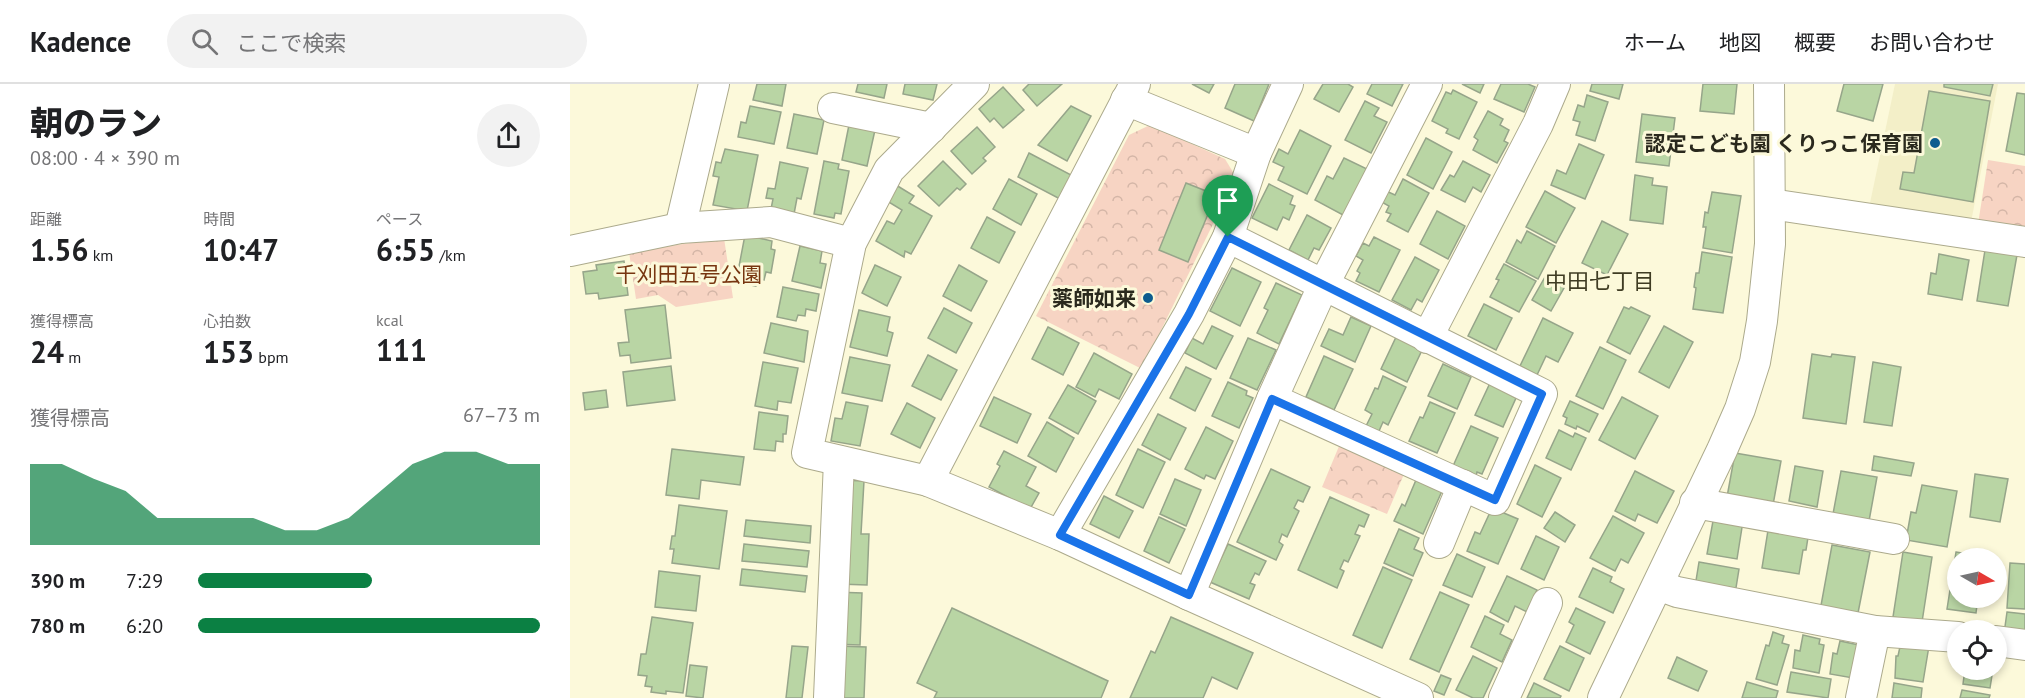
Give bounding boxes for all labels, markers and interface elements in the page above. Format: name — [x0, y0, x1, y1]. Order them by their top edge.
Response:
search box — [167, 14, 587, 68]
text: Kadence — [30, 23, 131, 60]
icon: search — [188, 25, 221, 58]
text: ここで検索 — [236, 29, 346, 57]
text: ホーム — [1624, 29, 1686, 56]
text: 地図 — [1719, 29, 1761, 56]
text: 概要 — [1794, 29, 1836, 56]
text: お問い合わせ — [1869, 29, 1995, 56]
text: 朝のラン — [30, 101, 162, 144]
button: share — [477, 104, 540, 167]
place label: 認定こども園 くりっこ保育園 — [1645, 130, 1923, 157]
marker: 認定こども園 くりっこ保育園 — [1928, 136, 1942, 150]
text: 08:00 · 4 × 390 m — [30, 145, 180, 171]
pin — [1202, 175, 1253, 237]
icon: arrive — [1211, 184, 1244, 217]
text: 距離 — [30, 209, 62, 229]
text: 時間 — [203, 209, 235, 229]
text: ペース — [376, 209, 423, 229]
text: 1.56 — [30, 230, 88, 269]
text: 10:47 — [203, 230, 279, 269]
text: 6:55 — [376, 230, 435, 269]
text: km — [88, 245, 113, 265]
text: /km — [435, 245, 466, 265]
park label: 千刈田五号公園 — [616, 261, 763, 288]
district label: 中田七丁目 — [1545, 267, 1655, 295]
place label: 薬師如来 — [1052, 285, 1136, 312]
marker: 薬師如来 — [1141, 291, 1155, 305]
text: kcal — [376, 310, 403, 330]
text: 獲得標高 — [30, 311, 94, 331]
text: 心拍数 — [203, 311, 251, 331]
text: 111 — [376, 330, 427, 369]
text: 24 — [30, 332, 64, 371]
text: 153 — [203, 332, 254, 371]
text: m — [64, 347, 81, 367]
text: bpm — [254, 347, 289, 367]
text: 67–73 m — [463, 402, 540, 428]
text: 獲得標高 — [30, 405, 110, 431]
north arrow — [1947, 548, 2007, 608]
map controls — [1947, 548, 2007, 680]
text: 390 m — [30, 568, 85, 594]
text: 7:29 — [126, 568, 163, 594]
text: 780 m — [30, 613, 85, 639]
text: 6:20 — [126, 613, 163, 639]
button: locate — [1947, 620, 2007, 680]

